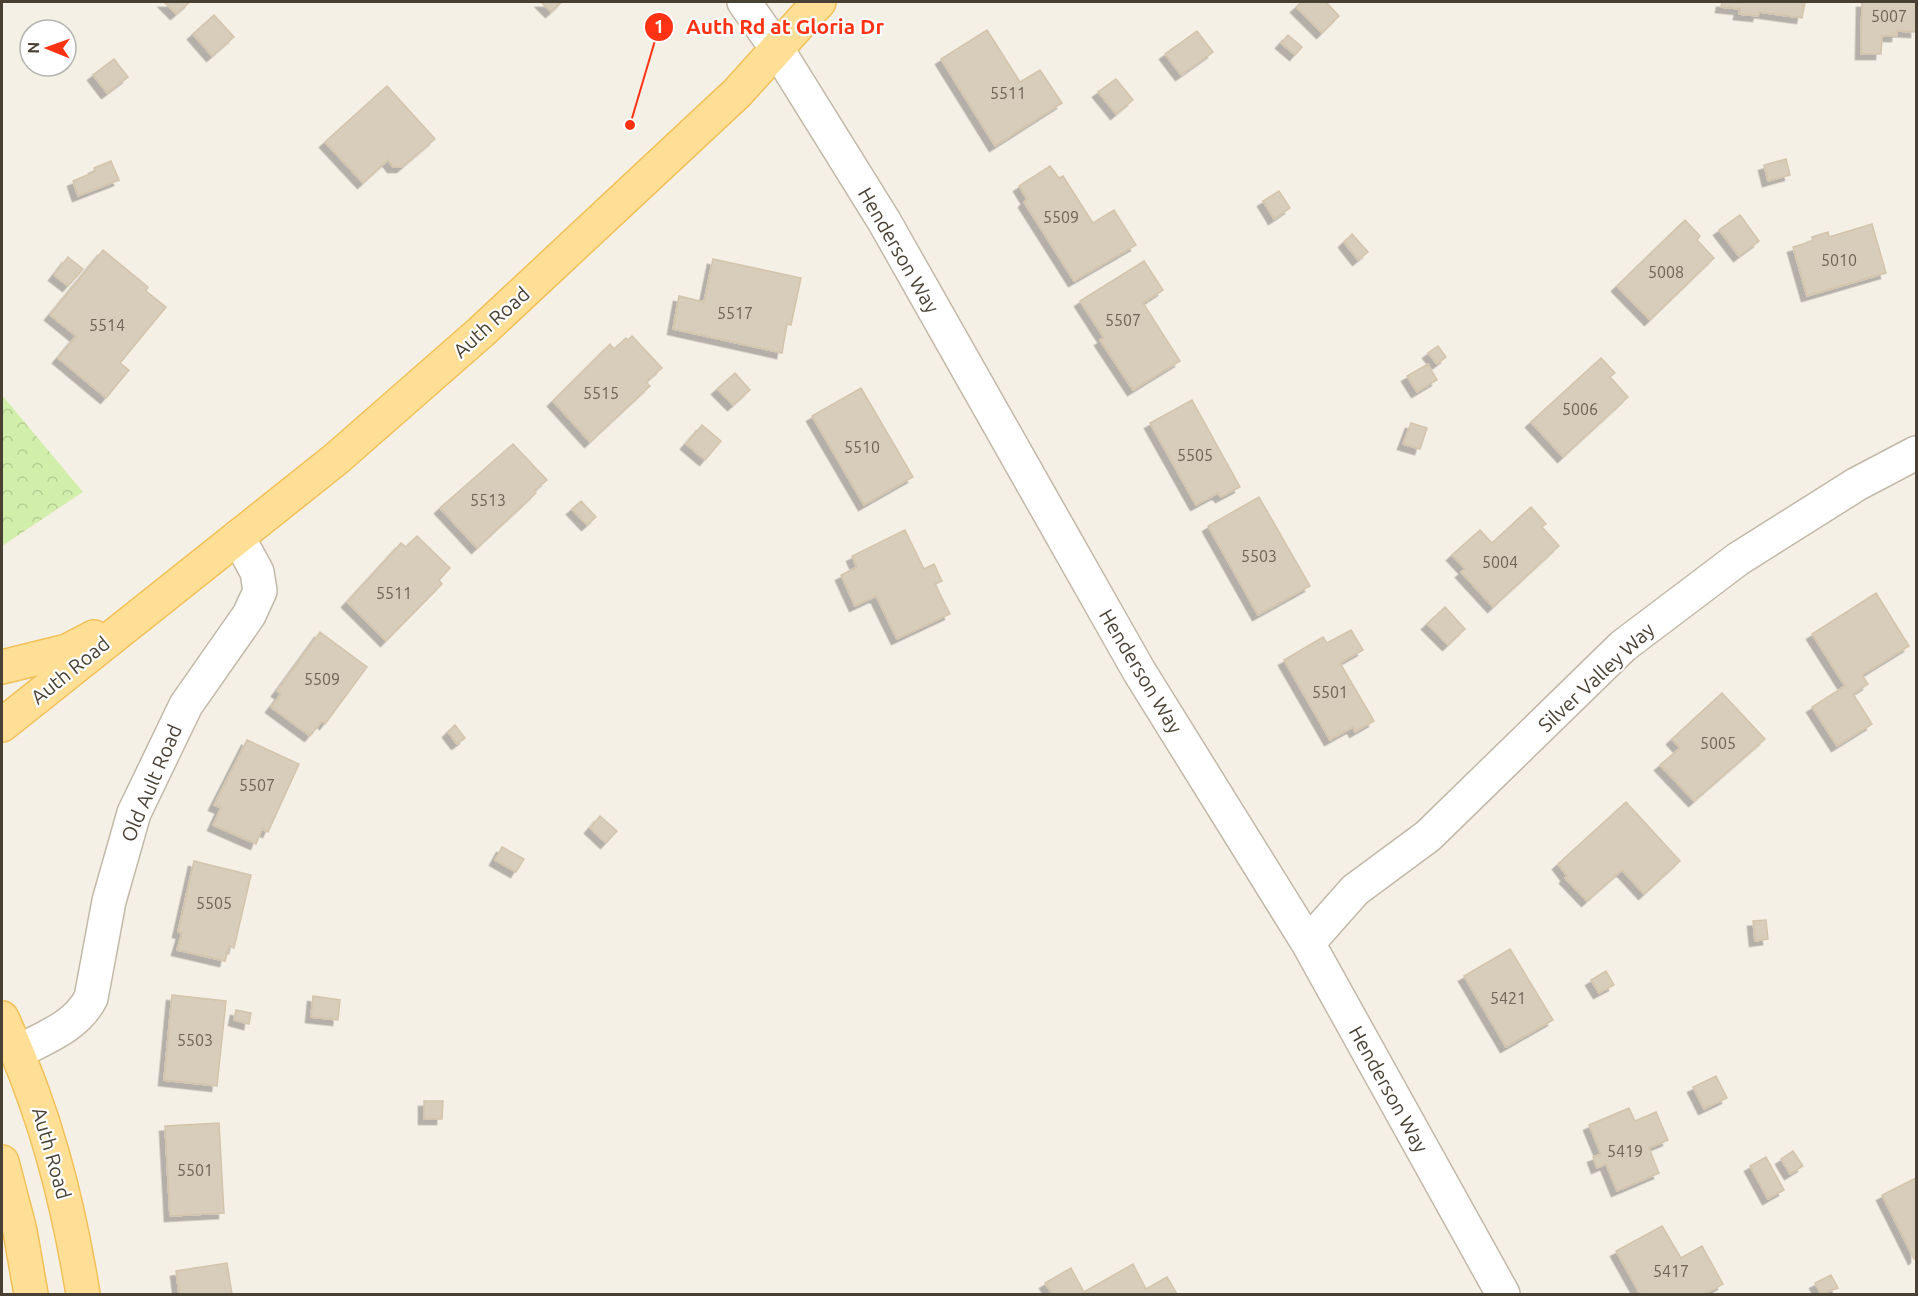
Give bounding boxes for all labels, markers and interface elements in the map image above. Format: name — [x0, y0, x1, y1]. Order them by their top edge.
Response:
callout: Auth Rd at Gloria Dr — [644, 7, 896, 46]
house number: 5007 — [1871, 7, 1907, 25]
text: Auth Rd at Gloria Dr — [686, 14, 884, 38]
text: 1 — [654, 16, 664, 36]
north arrow — [18, 18, 78, 78]
text: N — [24, 42, 42, 54]
house number: 5511 — [990, 84, 1026, 102]
street label: Henderson Way — [854, 183, 944, 317]
house number: 5509 — [1043, 208, 1079, 226]
house number: 5010 — [1821, 251, 1857, 269]
house number: 5008 — [1648, 263, 1684, 281]
street label: Auth Road — [448, 282, 534, 362]
house number: 5517 — [717, 304, 753, 322]
house number: 5507 — [1105, 311, 1141, 329]
house number: 5514 — [89, 316, 125, 334]
house number: 5515 — [583, 384, 619, 402]
house number: 5006 — [1562, 400, 1598, 418]
house number: 5510 — [844, 438, 880, 456]
house number: 5505 — [1177, 446, 1213, 464]
house number: 5513 — [470, 491, 506, 509]
house number: 5503 — [1241, 547, 1277, 565]
house number: 5004 — [1482, 553, 1518, 571]
house number: 5511 — [376, 584, 412, 602]
street label: Henderson Way — [1095, 605, 1187, 738]
street label: Silver Valley Way — [1533, 617, 1659, 737]
street label: Auth Road — [26, 631, 114, 709]
house number: 5509 — [304, 670, 340, 688]
house number: 5501 — [1312, 683, 1348, 701]
street label: Old Ault Road — [116, 721, 186, 845]
house number: 5005 — [1700, 734, 1736, 752]
house number: 5507 — [239, 776, 275, 794]
house number: 5505 — [196, 894, 232, 912]
house number: 5421 — [1490, 989, 1526, 1007]
street label: Henderson Way — [1345, 1022, 1433, 1157]
house number: 5503 — [177, 1031, 213, 1049]
street label: Auth Road — [28, 1104, 76, 1202]
house number: 5419 — [1607, 1142, 1643, 1160]
house number: 5501 — [177, 1161, 213, 1179]
house number: 5417 — [1653, 1262, 1689, 1280]

